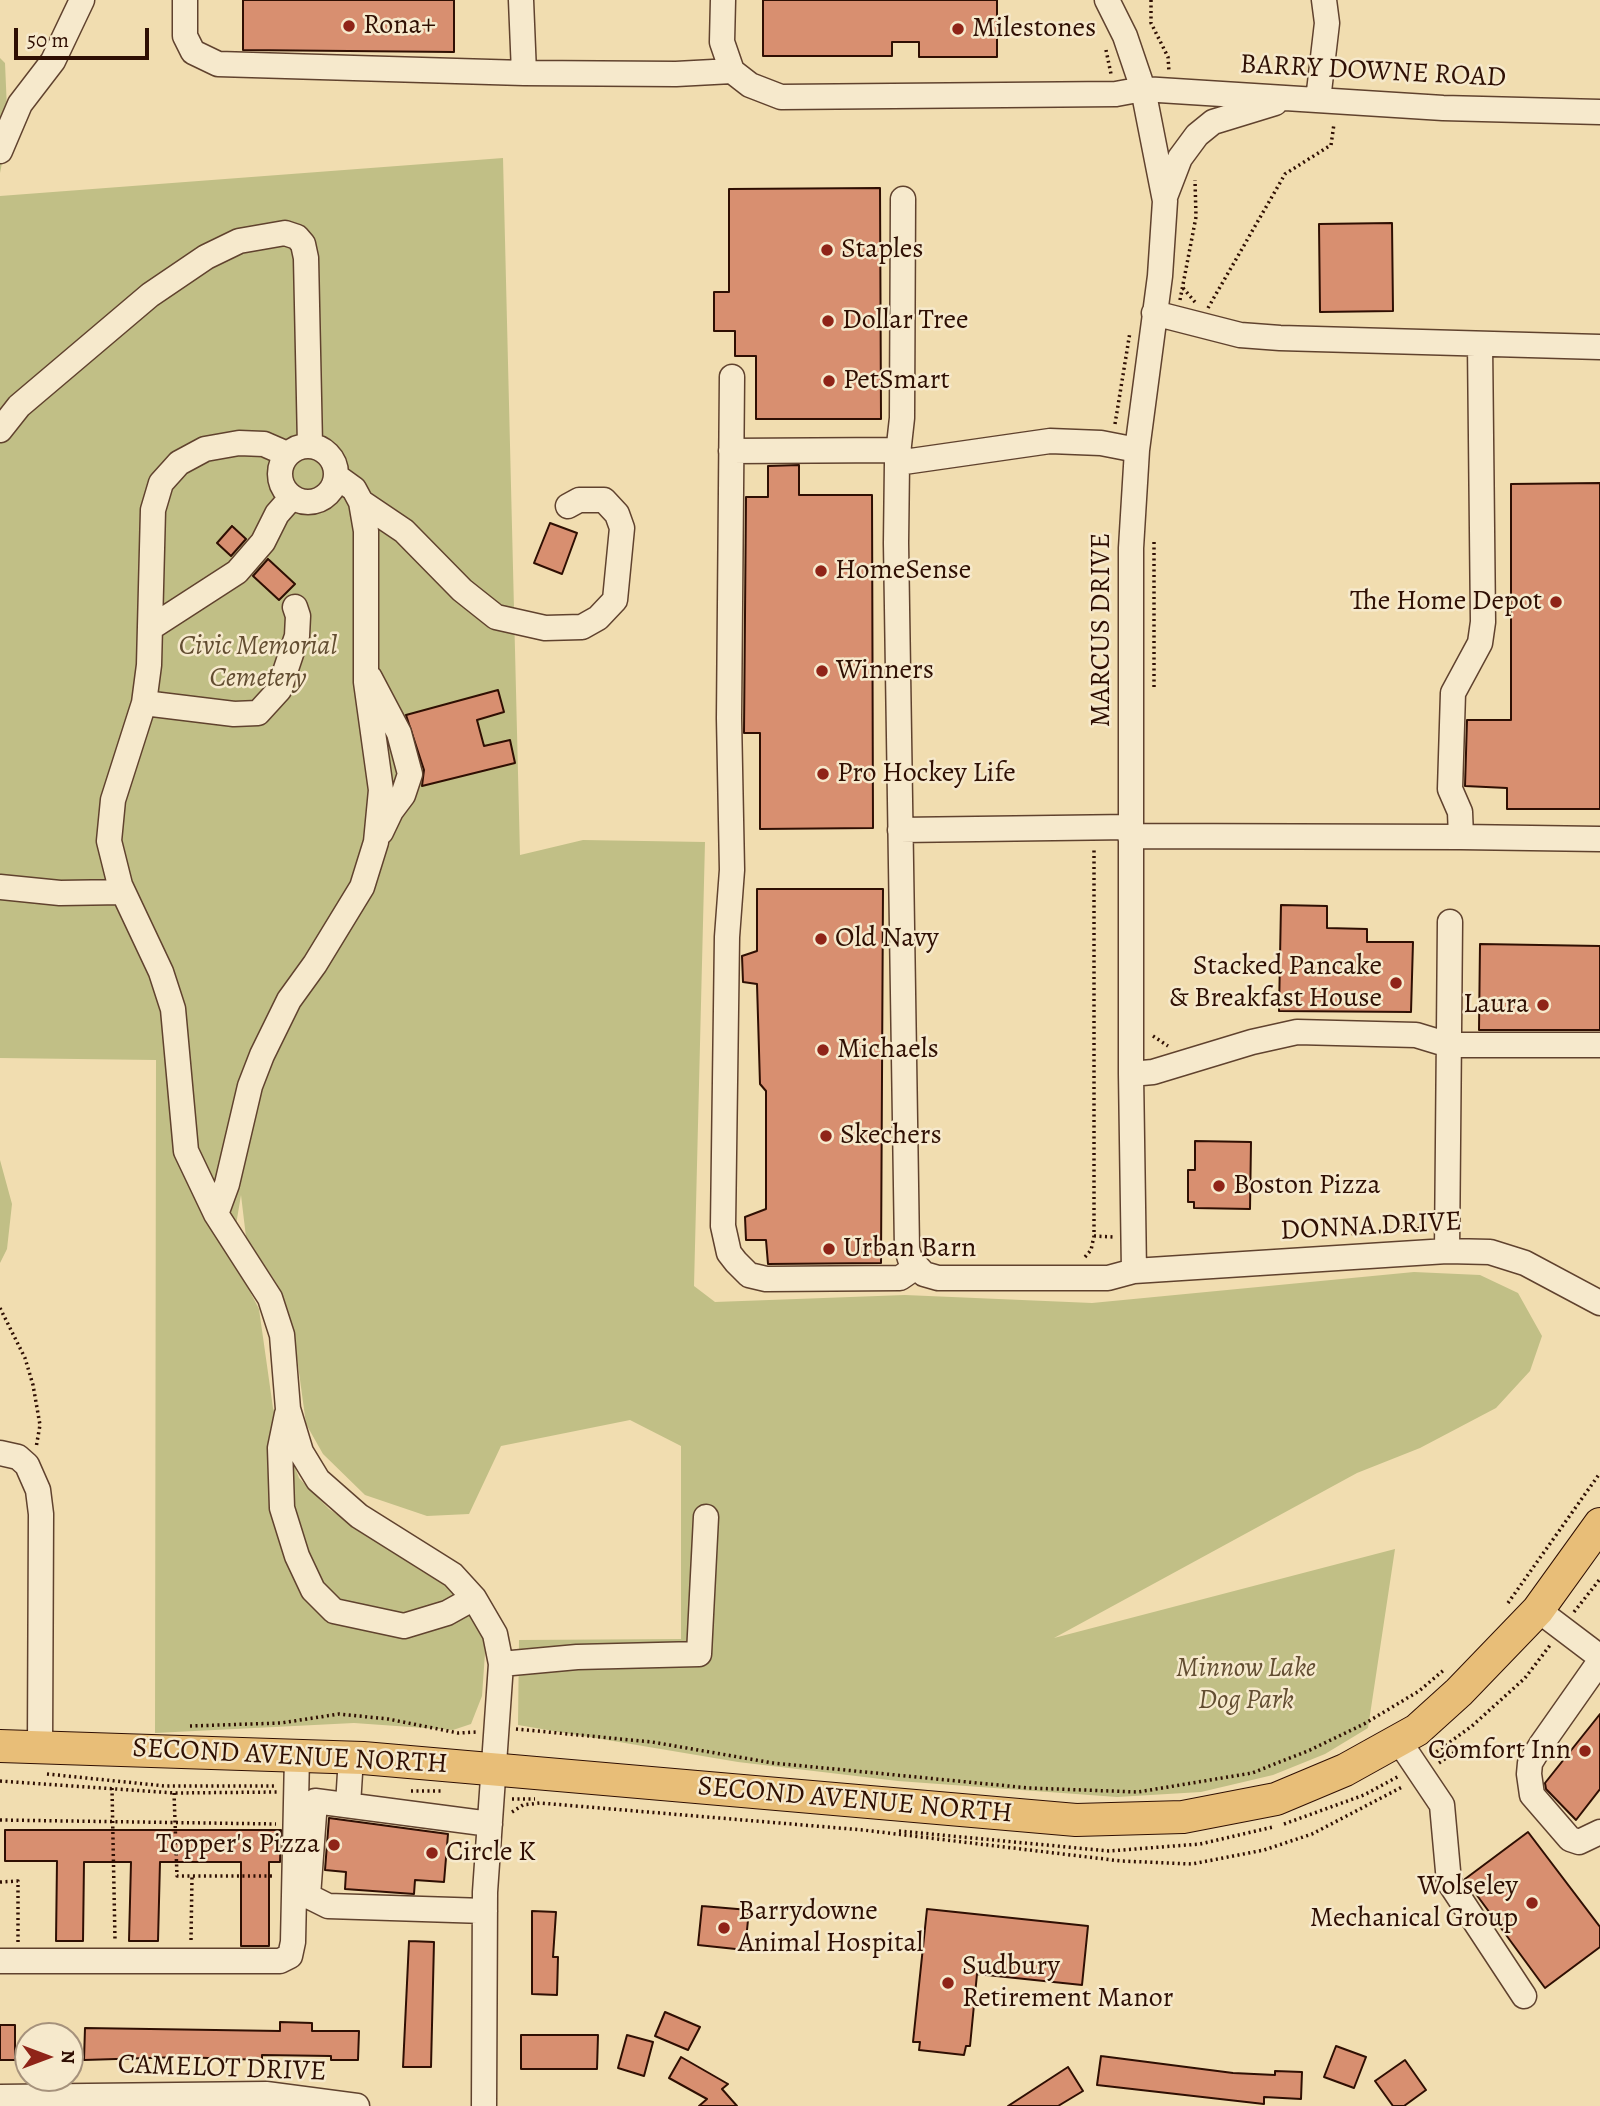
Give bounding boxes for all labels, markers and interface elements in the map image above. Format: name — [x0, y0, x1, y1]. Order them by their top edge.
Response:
place label: Rona+ — [363, 9, 436, 43]
place label: Milestones — [972, 12, 1096, 46]
scale bar — [18, 14, 152, 58]
marker: Rona+ — [341, 18, 357, 34]
marker: Milestones — [950, 21, 966, 37]
text: 50 m — [27, 26, 69, 54]
street label: BARRY DOWNE ROAD — [1239, 48, 1507, 96]
place label: Staples — [841, 233, 924, 267]
marker: Staples — [819, 242, 835, 258]
place label: Dollar Tree — [842, 304, 969, 338]
marker: Dollar Tree — [820, 313, 836, 329]
place label: PetSmart — [843, 364, 950, 398]
marker: PetSmart — [821, 373, 837, 389]
street label: MARCUS DRIVE — [1085, 533, 1119, 727]
place label: HomeSense — [835, 554, 971, 588]
marker: HomeSense — [813, 563, 829, 579]
place label: The Home Depot — [1350, 585, 1542, 619]
marker: The Home Depot — [1548, 594, 1564, 610]
park label: Civic Memorial Cemetery — [179, 630, 337, 696]
place label: Winners — [836, 654, 934, 688]
marker: Winners — [814, 663, 830, 679]
place label: Pro Hockey Life — [837, 757, 1016, 791]
marker: Pro Hockey Life — [815, 766, 831, 782]
place label: Old Navy — [835, 922, 939, 956]
marker: Old Navy — [813, 931, 829, 947]
place label: Stacked Pancake & Breakfast House — [1169, 950, 1382, 1016]
marker: Stacked Pancake & Breakfast House — [1388, 975, 1404, 991]
place label: Laura — [1463, 988, 1529, 1022]
marker: Laura — [1535, 997, 1551, 1013]
place label: Michaels — [837, 1033, 939, 1067]
marker: Michaels — [815, 1042, 831, 1058]
place label: Skechers — [840, 1119, 942, 1153]
marker: Skechers — [818, 1128, 834, 1144]
place label: Boston Pizza — [1233, 1169, 1381, 1203]
marker: Boston Pizza — [1211, 1178, 1227, 1194]
street label: DONNA DRIVE — [1280, 1205, 1462, 1249]
place label: Urban Barn — [843, 1232, 976, 1266]
marker: Urban Barn — [821, 1241, 837, 1257]
park label: Minnow Lake Dog Park — [1176, 1652, 1316, 1718]
street label: SECOND AVENUE NORTH — [131, 1732, 449, 1782]
place label: Comfort Inn — [1428, 1734, 1571, 1768]
marker: Comfort Inn — [1577, 1743, 1593, 1759]
street label: SECOND AVENUE NORTH — [696, 1770, 1014, 1832]
place label: Topper's Pizza — [156, 1828, 320, 1862]
place label: Circle K — [446, 1836, 536, 1870]
marker: Topper's Pizza — [326, 1837, 342, 1853]
marker: Circle K — [424, 1845, 440, 1861]
place label: Wolseley Mechanical Group — [1310, 1870, 1518, 1936]
place label: Barrydowne Animal Hospital — [738, 1895, 923, 1961]
marker: Wolseley Mechanical Group — [1524, 1895, 1540, 1911]
marker: Barrydowne Animal Hospital — [716, 1920, 732, 1936]
place label: Sudbury Retirement Manor — [962, 1950, 1173, 2016]
marker: Sudbury Retirement Manor — [940, 1975, 956, 1991]
north arrow — [14, 2022, 84, 2092]
street label: CAMELOT DRIVE — [117, 2049, 327, 2089]
text: N — [55, 2050, 81, 2064]

